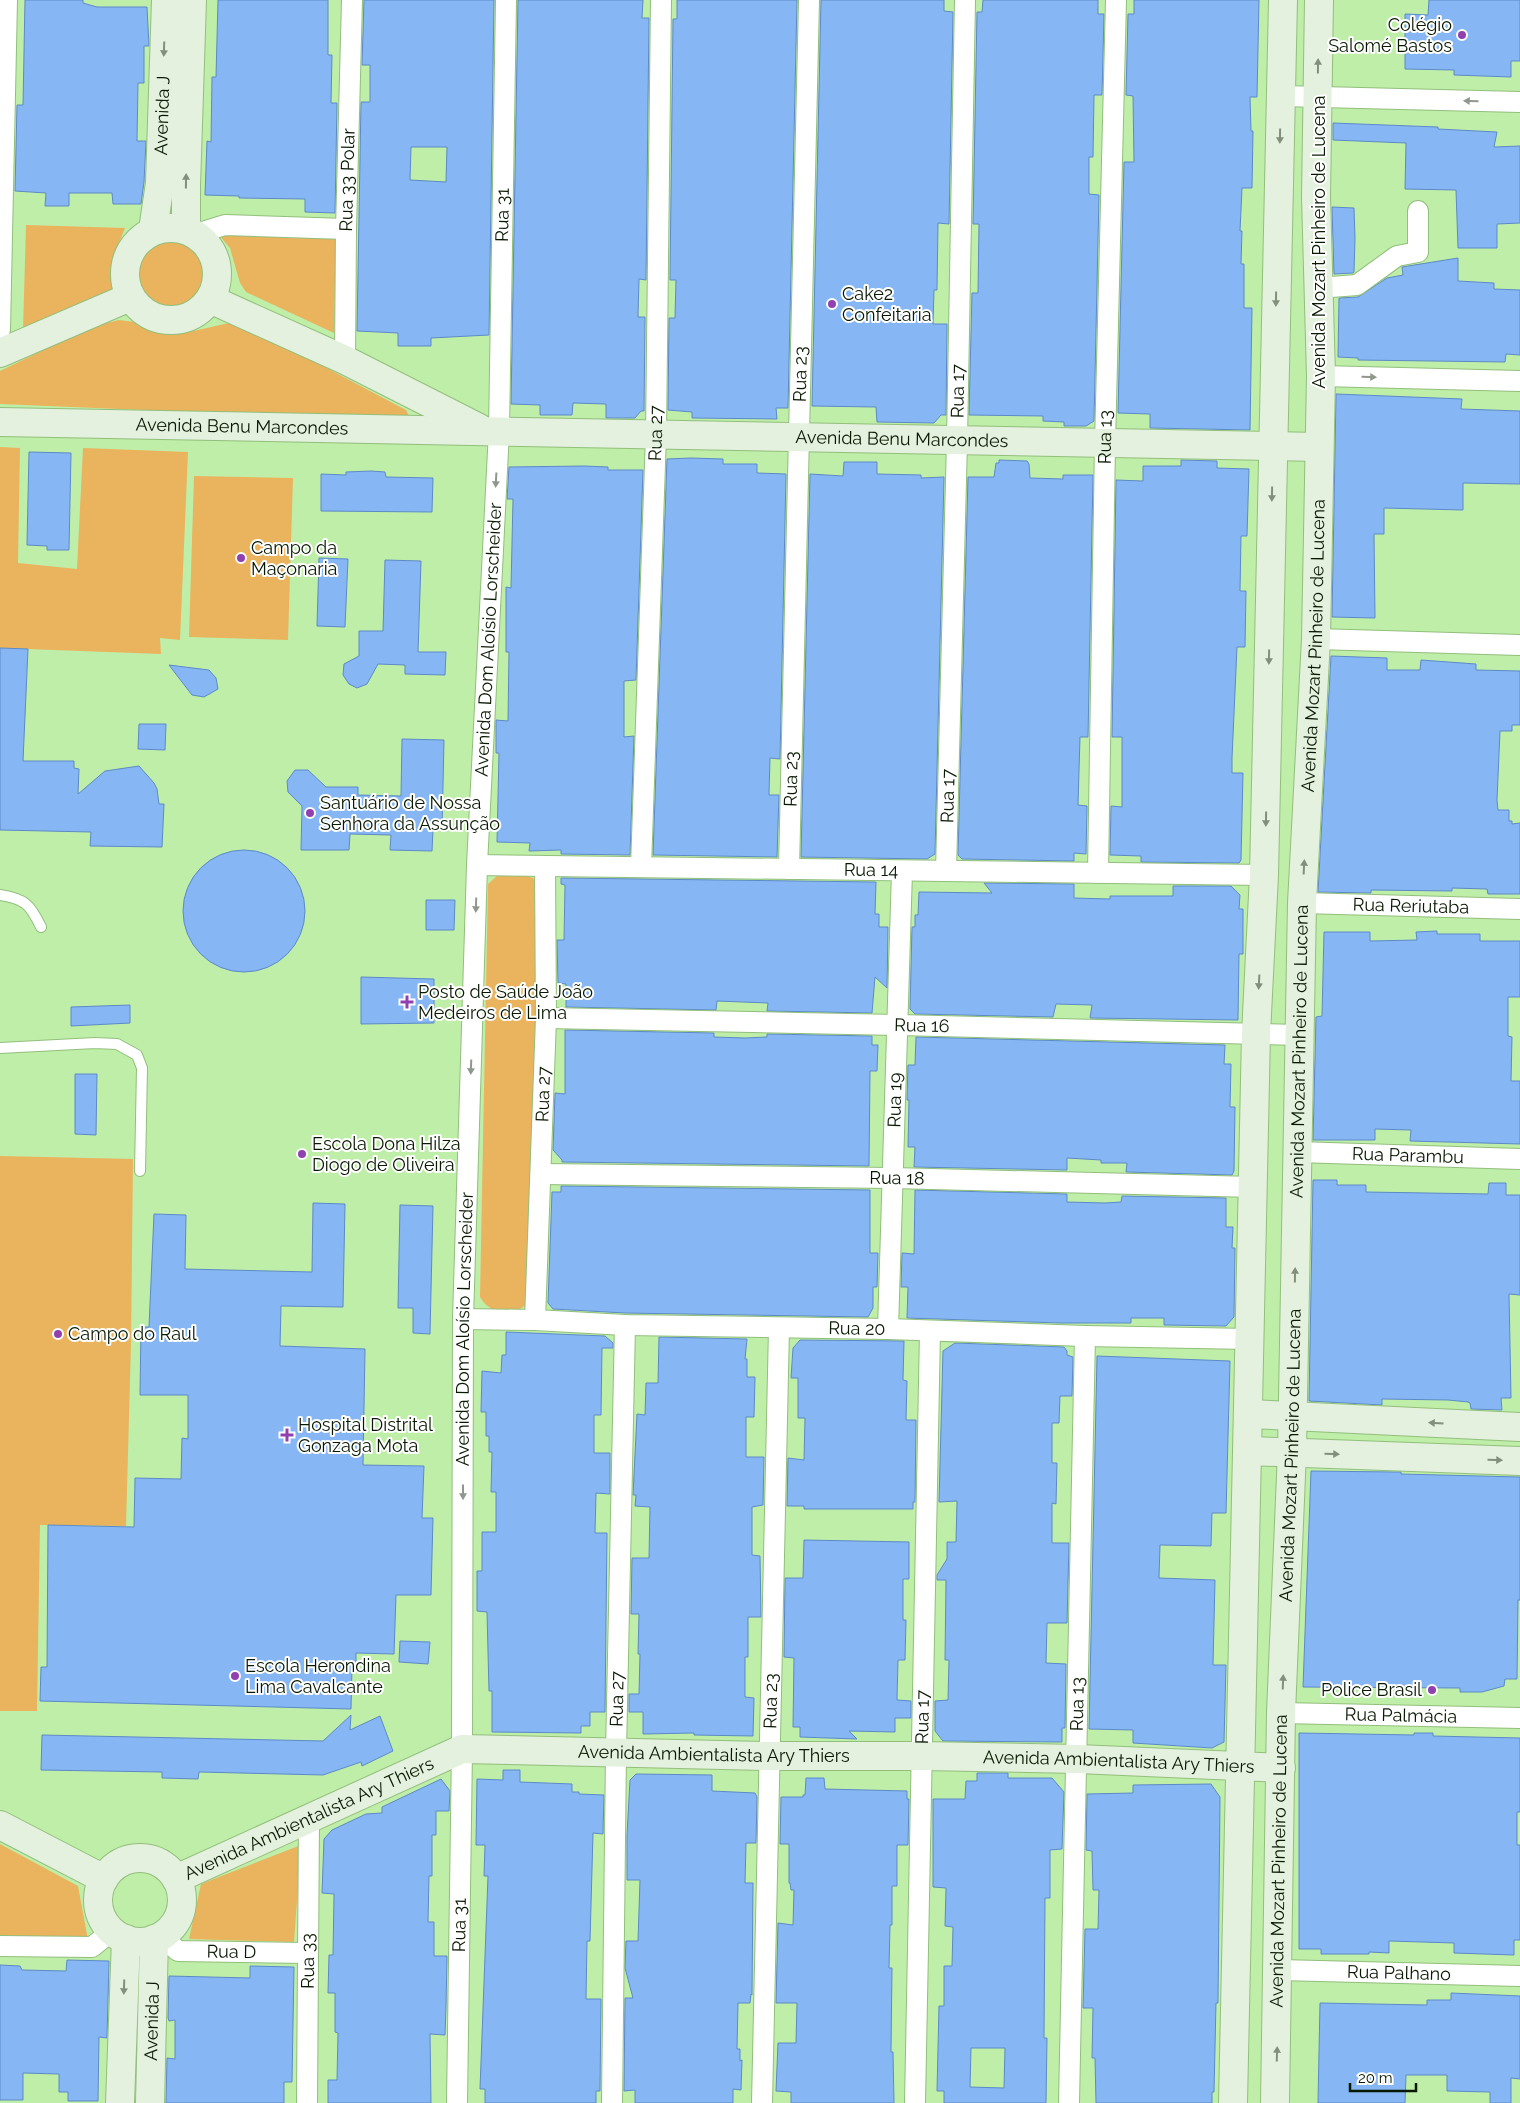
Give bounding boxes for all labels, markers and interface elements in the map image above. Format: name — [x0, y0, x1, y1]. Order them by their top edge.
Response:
place label: Colégio Salomé Bastos — [1328, 14, 1452, 56]
marker: Colégio Salomé Bastos — [1456, 29, 1468, 41]
one-way arrow — [160, 41, 168, 57]
one-way arrow — [1315, 58, 1323, 74]
street label: Avenida J — [150, 75, 174, 156]
street label: Avenida Mozart Pinheiro de Lucena — [1308, 95, 1329, 389]
one-way arrow — [1463, 96, 1479, 104]
street label: Rua 33 Polar — [335, 127, 359, 232]
one-way arrow — [1276, 128, 1284, 144]
one-way arrow — [182, 172, 190, 188]
street label: Rua 31 — [491, 187, 513, 242]
place label: Cake2 Confeitaria — [842, 283, 932, 325]
one-way arrow — [1272, 291, 1280, 307]
marker: Cake2 Confeitaria — [826, 298, 838, 310]
street label: Rua 23 — [789, 346, 811, 402]
street label: Rua 17 — [946, 364, 968, 418]
one-way arrow — [1362, 374, 1378, 382]
street label: Rua 27 — [644, 405, 666, 461]
street label: Rua 13 — [1094, 410, 1116, 464]
street label: Avenida Benu Marcondes — [135, 414, 349, 439]
street label: Avenida Benu Marcondes — [795, 426, 1009, 451]
one-way arrow — [492, 472, 500, 488]
one-way arrow — [1268, 487, 1276, 503]
street label: Avenida Mozart Pinheiro de Lucena — [1297, 499, 1329, 793]
street label: Avenida Dom Aloísio Lorscheider — [470, 501, 505, 777]
place label: Campo da Maçonaria — [251, 537, 337, 579]
marker: Campo da Maçonaria — [235, 552, 247, 564]
one-way arrow — [1265, 649, 1273, 665]
street label: Rua 23 — [779, 751, 802, 807]
street label: Rua 17 — [936, 768, 959, 823]
place label: Santuário de Nossa Senhora da Assunção — [320, 792, 500, 834]
marker: Santuário de Nossa Senhora da Assunção — [304, 807, 316, 819]
one-way arrow — [1261, 812, 1269, 828]
street label: Rua 14 — [844, 859, 898, 880]
one-way arrow — [1301, 859, 1309, 875]
street label: Rua Reriutaba — [1352, 893, 1469, 918]
one-way arrow — [472, 897, 480, 913]
street label: Avenida Mozart Pinheiro de Lucena — [1286, 904, 1312, 1198]
one-way arrow — [1254, 974, 1262, 990]
place label: Posto de Saúde João Medeiros de Lima — [418, 981, 593, 1023]
marker: Posto de Saúde João Medeiros de Lima — [400, 995, 414, 1009]
street label: Rua 16 — [894, 1014, 950, 1036]
one-way arrow — [467, 1059, 475, 1075]
street label: Rua 27 — [531, 1066, 554, 1122]
street label: Rua 19 — [883, 1072, 906, 1128]
place label: Escola Dona Hilza Diogo de Oliveira — [312, 1133, 461, 1175]
street label: Rua Parambu — [1352, 1143, 1464, 1167]
marker: Escola Dona Hilza Diogo de Oliveira — [296, 1148, 308, 1160]
street label: Rua 18 — [869, 1167, 925, 1189]
street label: Avenida Dom Aloísio Lorscheider — [452, 1191, 477, 1466]
one-way arrow — [1291, 1266, 1299, 1282]
street label: Avenida Mozart Pinheiro de Lucena — [1275, 1308, 1305, 1602]
street label: Rua 20 — [828, 1317, 886, 1339]
place label: Campo do Raul — [68, 1323, 197, 1344]
marker: Campo do Raul — [52, 1328, 64, 1340]
place label: Hospital Distrital Gonzaga Mota — [298, 1414, 433, 1456]
one-way arrow — [1428, 1419, 1444, 1427]
marker: Hospital Distrital Gonzaga Mota — [280, 1428, 294, 1442]
one-way arrow — [1324, 1450, 1340, 1458]
one-way arrow — [1487, 1457, 1503, 1465]
one-way arrow — [459, 1484, 467, 1500]
place label: Escola Herondina Lima Cavalcante — [245, 1655, 391, 1697]
marker: Escola Herondina Lima Cavalcante — [229, 1670, 241, 1682]
street label: Rua 27 — [606, 1671, 628, 1727]
street label: Rua 23 — [759, 1673, 781, 1729]
one-way arrow — [1279, 1674, 1287, 1690]
street label: Rua 13 — [1066, 1677, 1088, 1731]
place label: Police Brasil — [1321, 1679, 1422, 1700]
marker: Police Brasil — [1426, 1684, 1438, 1696]
street label: Rua 17 — [911, 1690, 933, 1744]
street label: Rua Palmácia — [1345, 1703, 1457, 1727]
street label: Avenida Mozart Pinheiro de Lucena — [1265, 1714, 1291, 2008]
street label: Avenida Ambientalista Ary Thiers — [578, 1741, 850, 1766]
street label: Avenida Ambientalista Ary Thiers — [983, 1746, 1255, 1777]
street label: Avenida Ambientalista Ary Thiers — [181, 1752, 437, 1884]
street label: Rua 31 — [448, 1898, 470, 1952]
street label: Rua 33 — [297, 1933, 318, 1989]
street label: Rua D — [206, 1940, 256, 1962]
street label: Rua Palhano — [1347, 1961, 1452, 1984]
one-way arrow — [120, 1980, 128, 1996]
street label: Avenida J — [140, 1981, 163, 2061]
one-way arrow — [1273, 2046, 1281, 2062]
scale bar — [1350, 2060, 1416, 2092]
text: 20 m — [1358, 2069, 1393, 2087]

